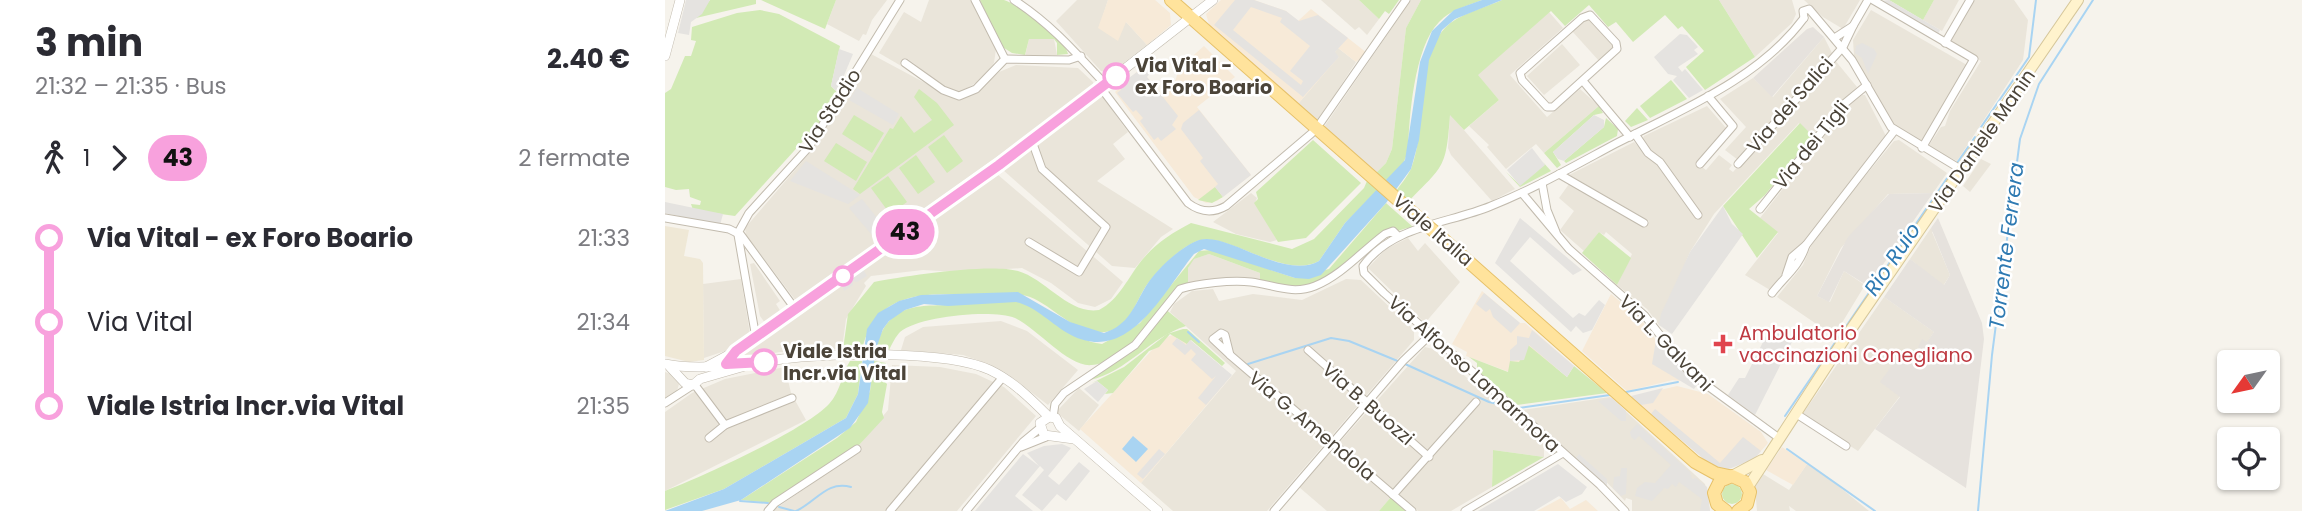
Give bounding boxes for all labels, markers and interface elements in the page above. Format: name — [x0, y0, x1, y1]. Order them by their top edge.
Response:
text: 3 min — [35, 16, 143, 69]
text: 2.40 € — [547, 41, 630, 77]
street label: Via dei Salici — [1741, 51, 1839, 159]
place label: Via Vital - ex Foro Boario — [1135, 52, 1272, 101]
street label: Via Stadio — [793, 63, 867, 159]
marker: Via Vital - ex Foro Boario — [1103, 63, 1129, 89]
street label: Via Daniele Manin — [1922, 64, 2042, 218]
text: 21:32 – 21:35 · Bus — [35, 70, 227, 102]
street label: Via dei Tigli — [1767, 95, 1855, 195]
icon: walk — [35, 139, 73, 177]
icon: forward — [100, 139, 138, 177]
text: 43 — [162, 141, 193, 174]
text: 1 — [83, 142, 90, 174]
text: 2 fermate — [518, 142, 630, 174]
water label: Torrente Ferrera — [1981, 161, 2031, 331]
street label: Viale Italia — [1387, 187, 1479, 273]
line badge: 43 — [873, 209, 937, 255]
text: 43 — [890, 215, 920, 248]
water label: Rio Ruio — [1857, 217, 1927, 301]
text: Via Vital - ex Foro Boario — [87, 220, 413, 256]
text: 21:33 — [577, 222, 630, 254]
unlabelled marker — [833, 266, 853, 286]
street label: Via Alfonso Lamarmora — [1382, 289, 1566, 459]
street label: Via L. Galvani — [1613, 289, 1719, 397]
text: Via Vital — [87, 304, 193, 340]
text: 21:34 — [577, 306, 630, 338]
place label: Ambulatorio vaccinazioni Conegliano — [1739, 320, 1973, 369]
marker: Ambulatorio vaccinazioni Conegliano — [1713, 334, 1733, 354]
place label: Viale Istria Incr.via Vital — [783, 338, 907, 387]
marker: Viale Istria Incr.via Vital — [751, 349, 777, 375]
north arrow — [2217, 350, 2280, 413]
map controls — [2217, 350, 2280, 490]
street label: Via B. Buozzi — [1316, 356, 1420, 452]
street label: Via G. Amendola — [1243, 365, 1381, 487]
text: Viale Istria Incr.via Vital — [87, 388, 404, 424]
text: 21:35 — [577, 390, 630, 422]
button: locate — [2217, 427, 2280, 490]

